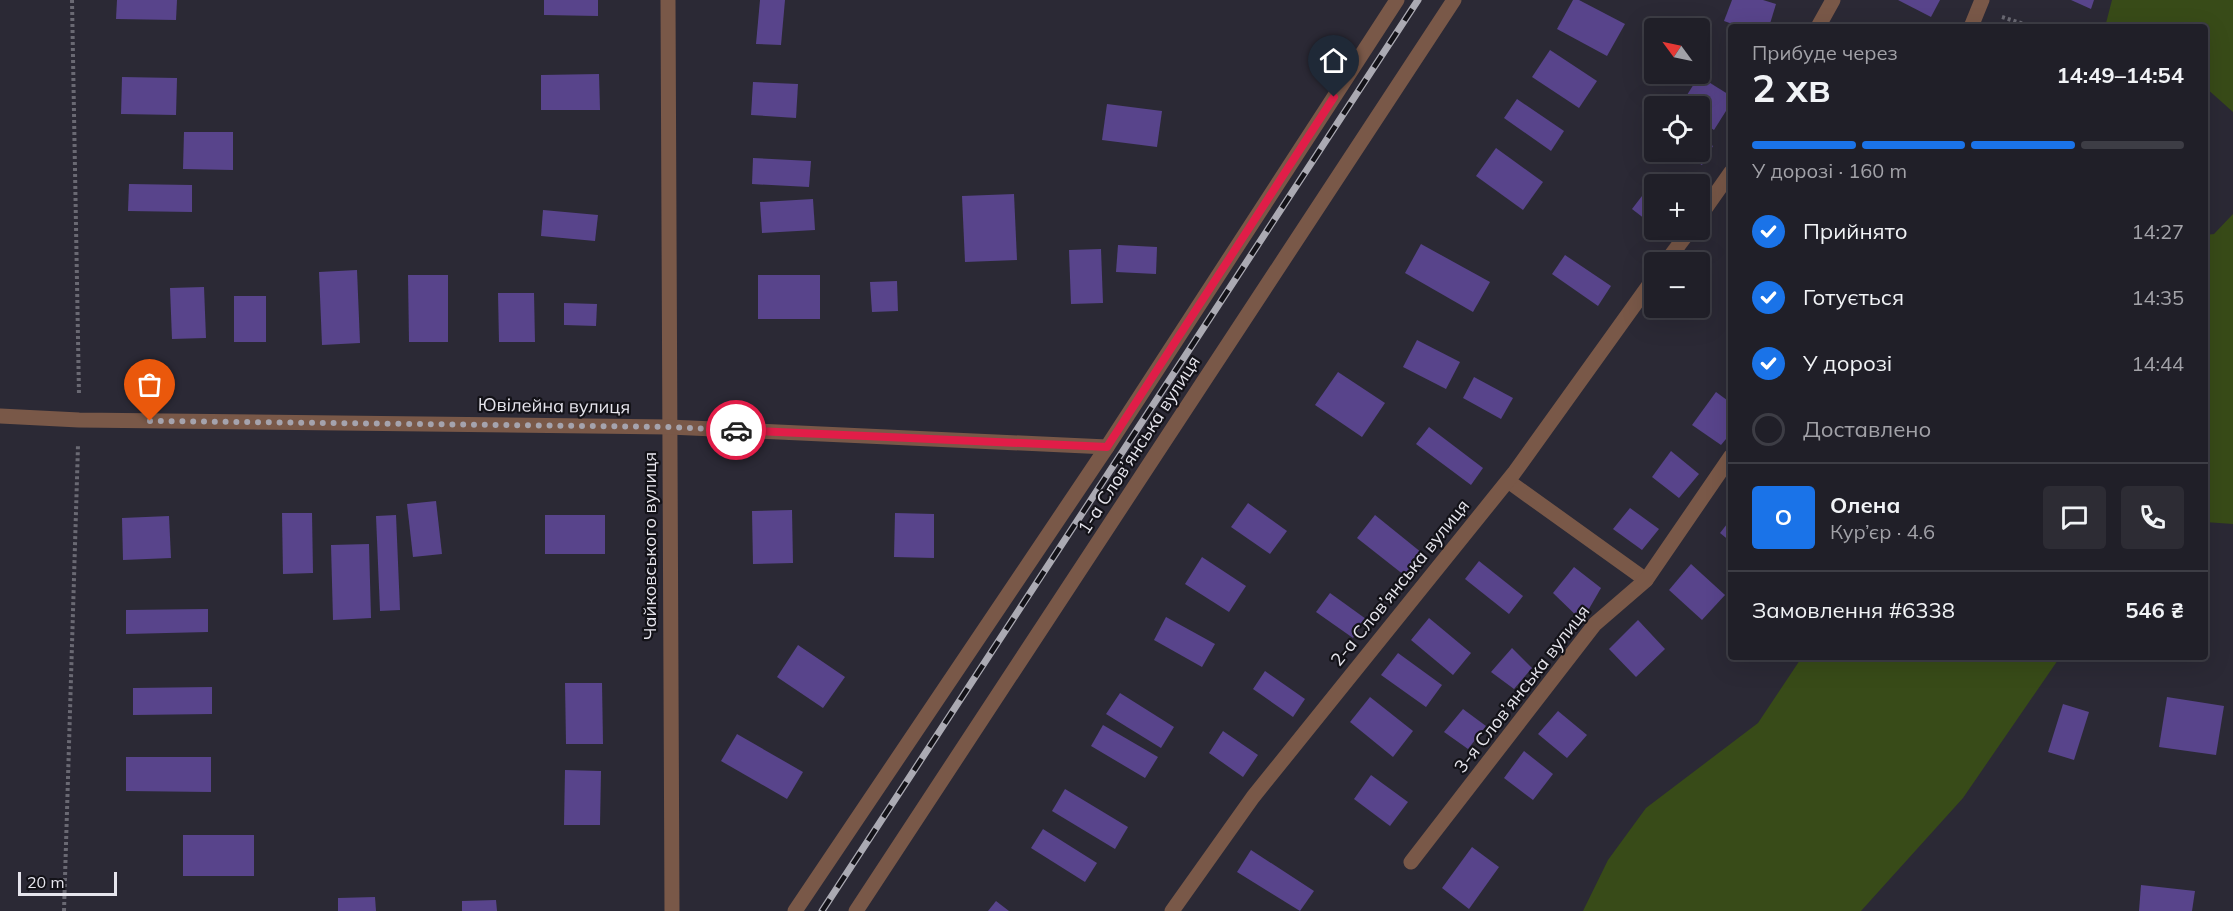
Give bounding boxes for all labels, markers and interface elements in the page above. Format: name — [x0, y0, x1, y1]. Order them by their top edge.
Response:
north arrow — [1644, 18, 1710, 84]
map controls — [1644, 18, 1710, 318]
pin — [1308, 35, 1359, 97]
text: Прибуде через — [1752, 40, 1898, 65]
icon: home — [1317, 44, 1350, 77]
text: 14:49–14:54 — [2056, 61, 2184, 89]
text: 2 хв — [1752, 63, 1831, 112]
button: locate — [1644, 96, 1710, 162]
text: У дорозі · 160 m — [1752, 158, 1907, 183]
button: + — [1644, 174, 1710, 240]
icon: check — [1752, 215, 1785, 248]
text: Прийнято — [1803, 217, 1907, 245]
text: 14:27 — [2131, 219, 2184, 244]
button: − — [1644, 252, 1710, 318]
icon: check — [1752, 281, 1785, 314]
text: Готується — [1803, 283, 1904, 311]
text: 14:35 — [2131, 285, 2184, 310]
icon: check — [1752, 347, 1785, 380]
text: У дорозі — [1803, 349, 1892, 377]
street label: 1-а Слов’янська вулиця — [1072, 351, 1205, 538]
text: 14:44 — [2131, 351, 2184, 376]
pin — [124, 359, 175, 421]
icon: bag — [133, 368, 166, 401]
street label: Ювілейна вулиця — [478, 393, 630, 418]
courier — [706, 400, 766, 460]
icon: car — [720, 414, 753, 447]
text: Доставлено — [1803, 415, 1931, 443]
street label: Чайковського вулиця — [638, 452, 661, 640]
button: chat — [2043, 486, 2106, 549]
button: phone — [2121, 486, 2184, 549]
text: Олена — [1830, 491, 1900, 519]
street label: 2-а Слов’янська вулиця — [1325, 495, 1474, 671]
text: О — [1775, 503, 1792, 531]
text: Кур’єр · 4.6 — [1830, 519, 1935, 544]
text: Замовлення #6338 — [1752, 596, 1955, 624]
text: 546 ₴ — [2125, 596, 2184, 624]
street label: 3-я Слов’янська вулиця — [1449, 600, 1594, 777]
scale bar — [18, 869, 117, 896]
text: 20 m — [27, 872, 64, 892]

